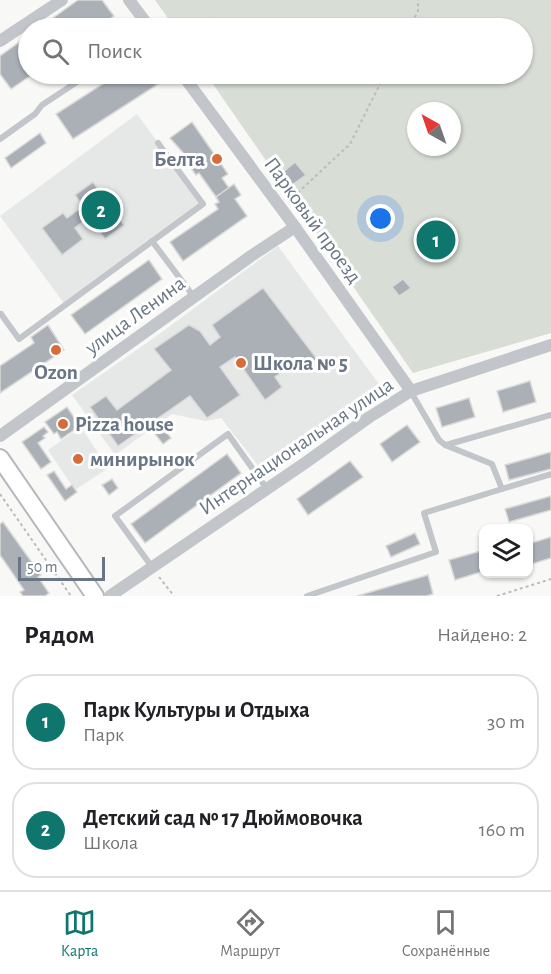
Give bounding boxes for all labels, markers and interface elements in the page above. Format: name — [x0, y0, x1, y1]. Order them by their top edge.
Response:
search box — [18, 18, 533, 84]
icon: search — [39, 35, 72, 68]
text: Поиск — [87, 40, 142, 62]
north arrow — [407, 102, 461, 156]
place label: Белта — [154, 149, 205, 170]
marker: Белта — [210, 152, 224, 166]
street label: Парковый проезд — [260, 153, 365, 287]
pin: 2 — [82, 188, 120, 232]
your location — [366, 204, 395, 233]
pin: 1 — [416, 218, 456, 262]
street label: улица Ленина — [81, 272, 190, 359]
marker: Ozon — [49, 343, 63, 357]
place label: Школа № 5 — [253, 353, 348, 374]
marker: Школа № 5 — [234, 356, 248, 370]
place label: Ozon — [34, 362, 78, 383]
street label: Интернациональная улица — [196, 373, 397, 519]
place label: Pizza house — [75, 414, 174, 435]
marker: Pizza house — [56, 417, 70, 431]
place label: минирынок — [90, 449, 195, 470]
marker: минирынок — [71, 452, 85, 466]
map controls — [479, 524, 533, 578]
button: layers — [479, 524, 533, 578]
scale bar — [18, 554, 105, 582]
text: 50 m — [27, 559, 58, 575]
text: Рядом — [24, 622, 95, 648]
text: Найдено: 2 — [437, 625, 527, 645]
text: Парк Культуры и Отдыха — [83, 699, 310, 721]
text: 1 — [42, 712, 49, 732]
text: 30 m — [487, 712, 525, 732]
text: Парк — [83, 725, 124, 745]
text: Детский сад № 17 Дюймовочка — [83, 807, 363, 829]
text: 2 — [41, 820, 50, 840]
text: 160 m — [479, 820, 525, 840]
text: Школа — [83, 833, 138, 853]
tab: Карта — [61, 906, 98, 961]
tab: Маршрут — [220, 906, 280, 961]
tab: Сохранённые — [402, 906, 490, 961]

